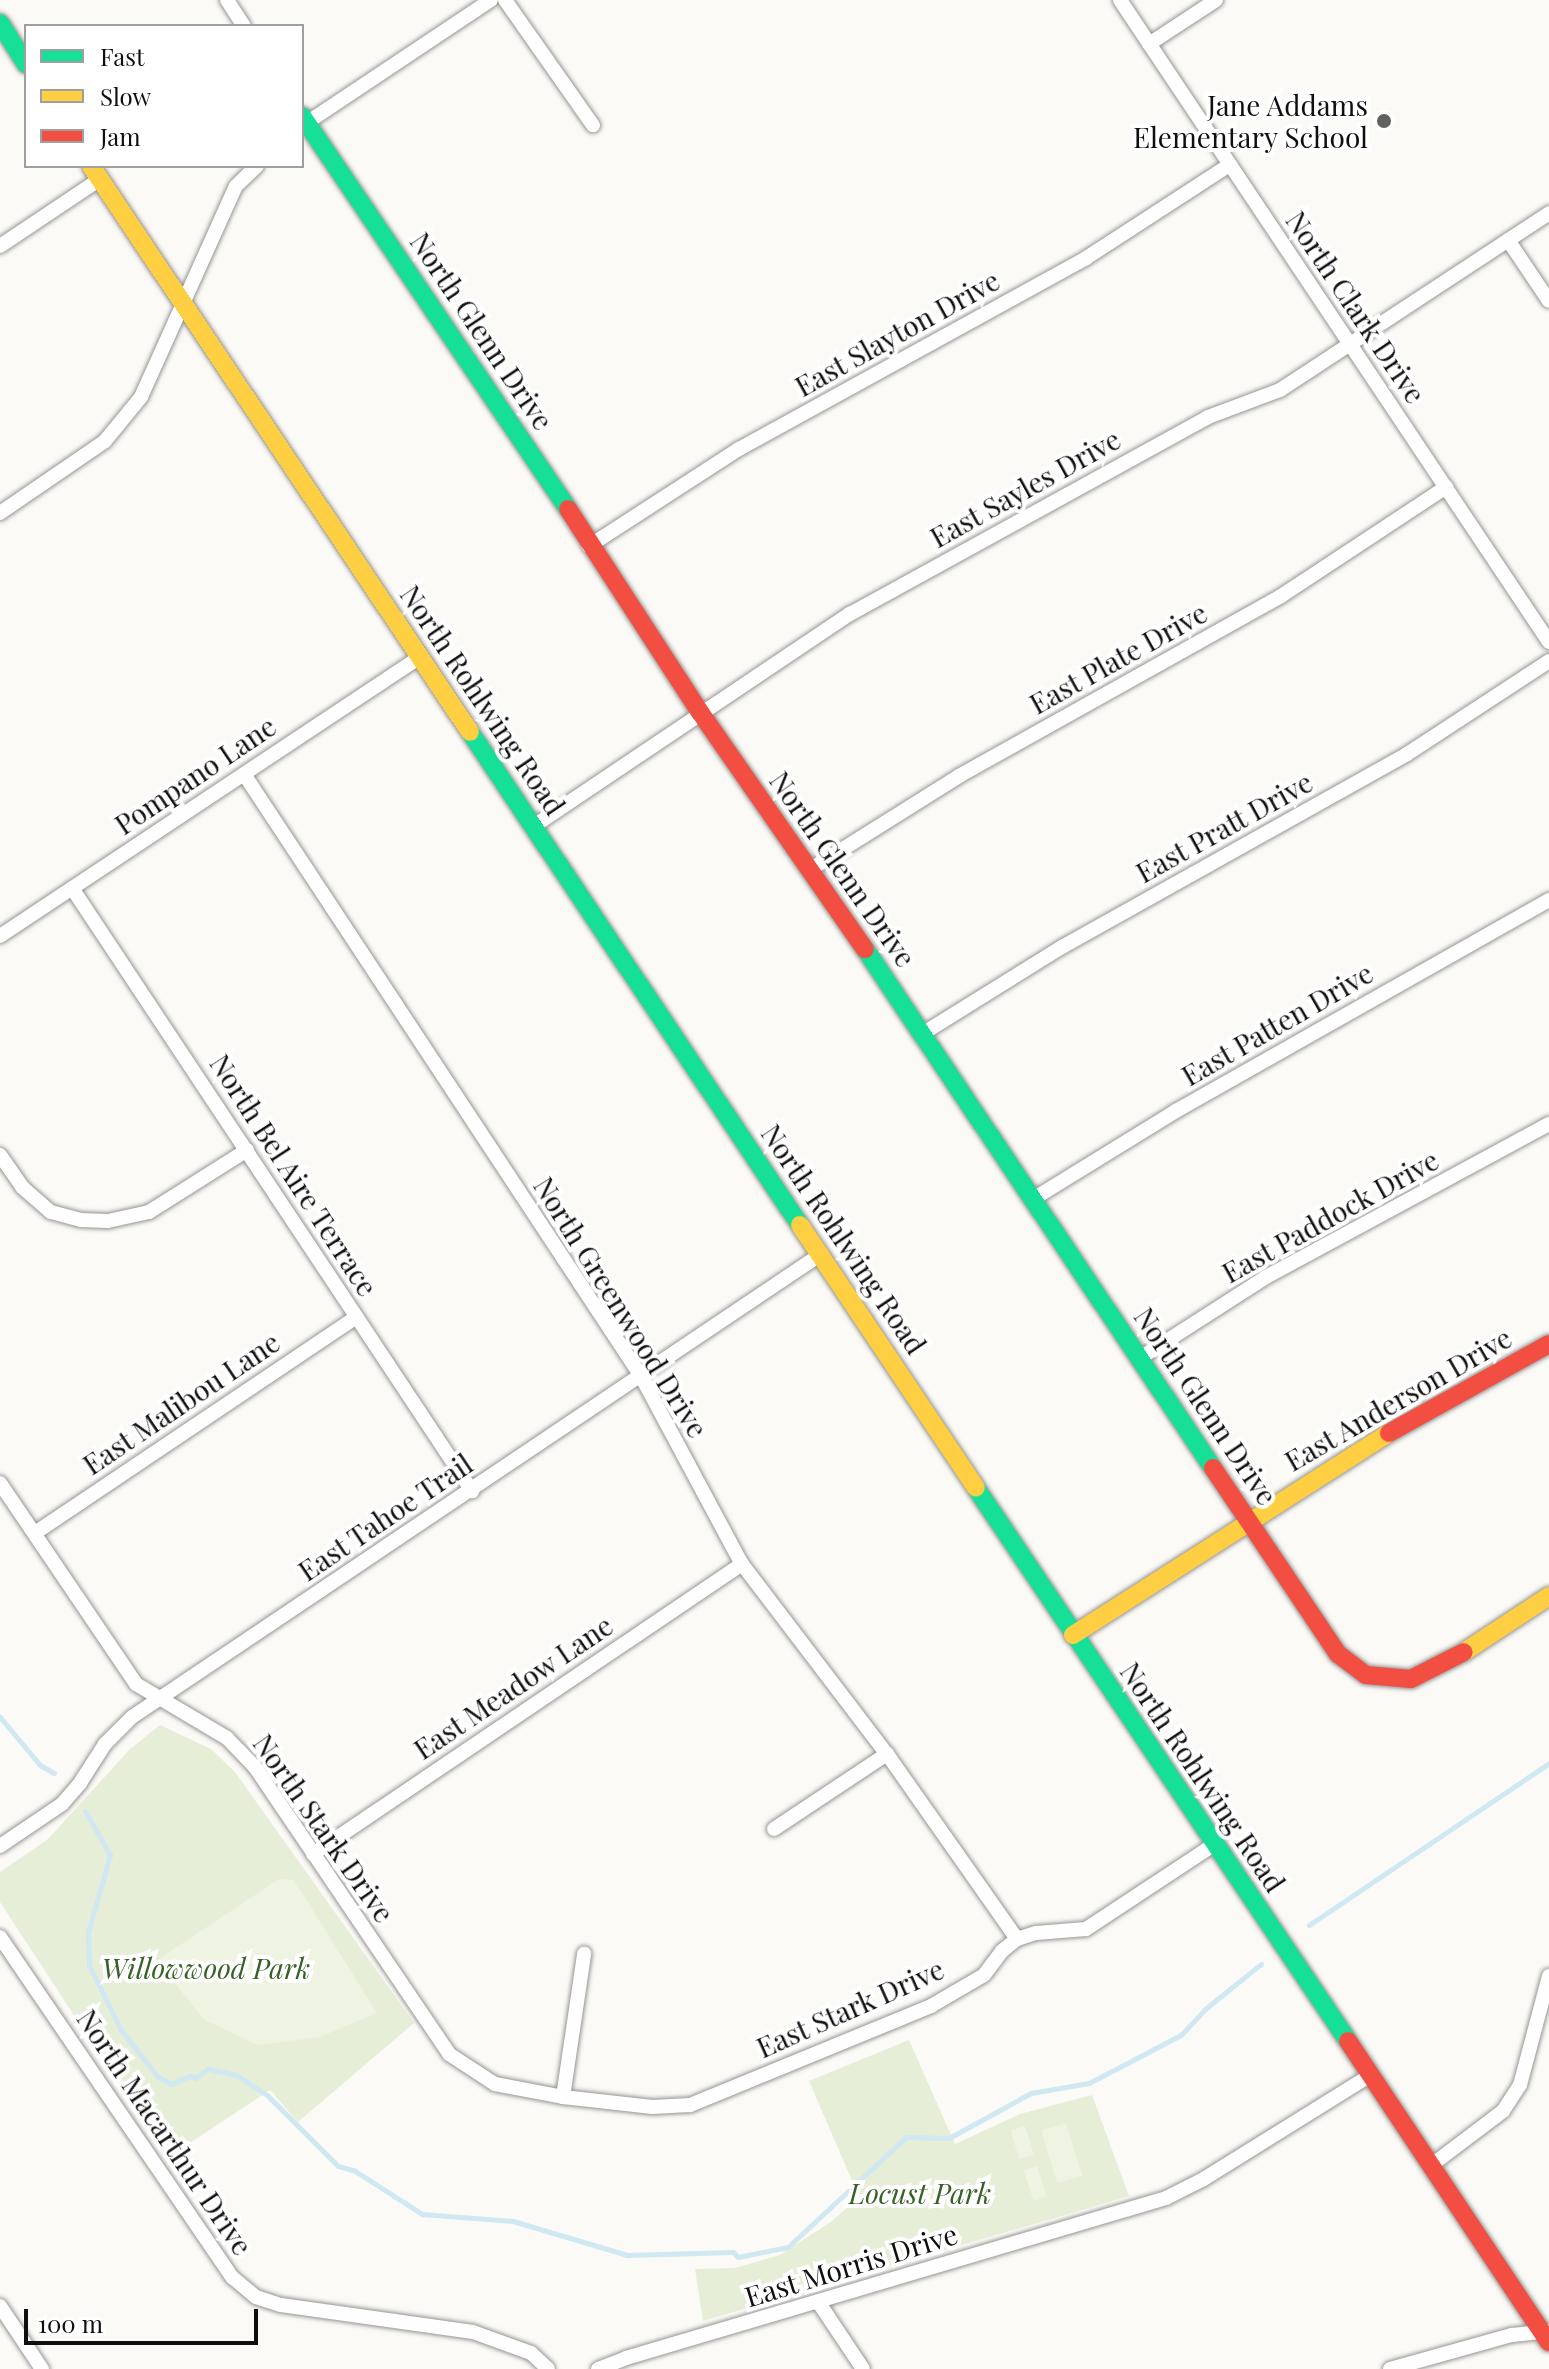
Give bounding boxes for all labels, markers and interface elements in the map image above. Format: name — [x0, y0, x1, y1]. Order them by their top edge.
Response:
legend — [24, 24, 304, 168]
text: Fast — [100, 40, 145, 72]
text: Slow — [100, 80, 151, 112]
place label: Jane Addams Elementary School — [1132, 88, 1368, 154]
marker: Jane Addams Elementary School — [1375, 112, 1393, 130]
text: Jam — [100, 120, 141, 152]
street label: North Clark Drive — [1279, 205, 1433, 409]
street label: North Glenn Drive — [404, 226, 560, 436]
street label: East Slayton Drive — [789, 263, 1005, 403]
street label: East Sayles Drive — [924, 422, 1126, 554]
street label: North Rohlwing Road — [394, 579, 572, 821]
street label: East Plate Drive — [1023, 595, 1213, 721]
street label: Pompano Lane — [108, 709, 282, 841]
street label: East Pratt Drive — [1130, 764, 1318, 890]
street label: North Glenn Drive — [763, 765, 923, 973]
street label: East Patten Drive — [1175, 956, 1379, 1092]
street label: North Bel Aire Terrace — [203, 1047, 385, 1303]
street label: North Rohlwing Road — [755, 1118, 933, 1360]
street label: East Paddock Drive — [1216, 1142, 1444, 1290]
street label: North Greenwood Drive — [527, 1171, 715, 1443]
street label: North Glenn Drive — [1128, 1301, 1284, 1511]
street label: East Anderson Drive — [1278, 1320, 1518, 1478]
street label: East Malibou Lane — [76, 1325, 286, 1481]
street label: East Tahoe Trail — [291, 1446, 479, 1588]
street label: East Meadow Lane — [407, 1608, 619, 1766]
street label: North Rohlwing Road — [1114, 1656, 1292, 1898]
street label: North Stark Drive — [247, 1727, 401, 1929]
park label: Willowwood Park — [102, 1951, 310, 1985]
street label: East Stark Drive — [751, 1952, 949, 2064]
street label: North Macarthur Drive — [70, 2003, 260, 2261]
park label: Locust Park — [849, 2176, 991, 2210]
street label: East Morris Drive — [741, 2217, 961, 2313]
scale bar — [28, 2293, 262, 2343]
text: 100 m — [38, 2307, 103, 2339]

